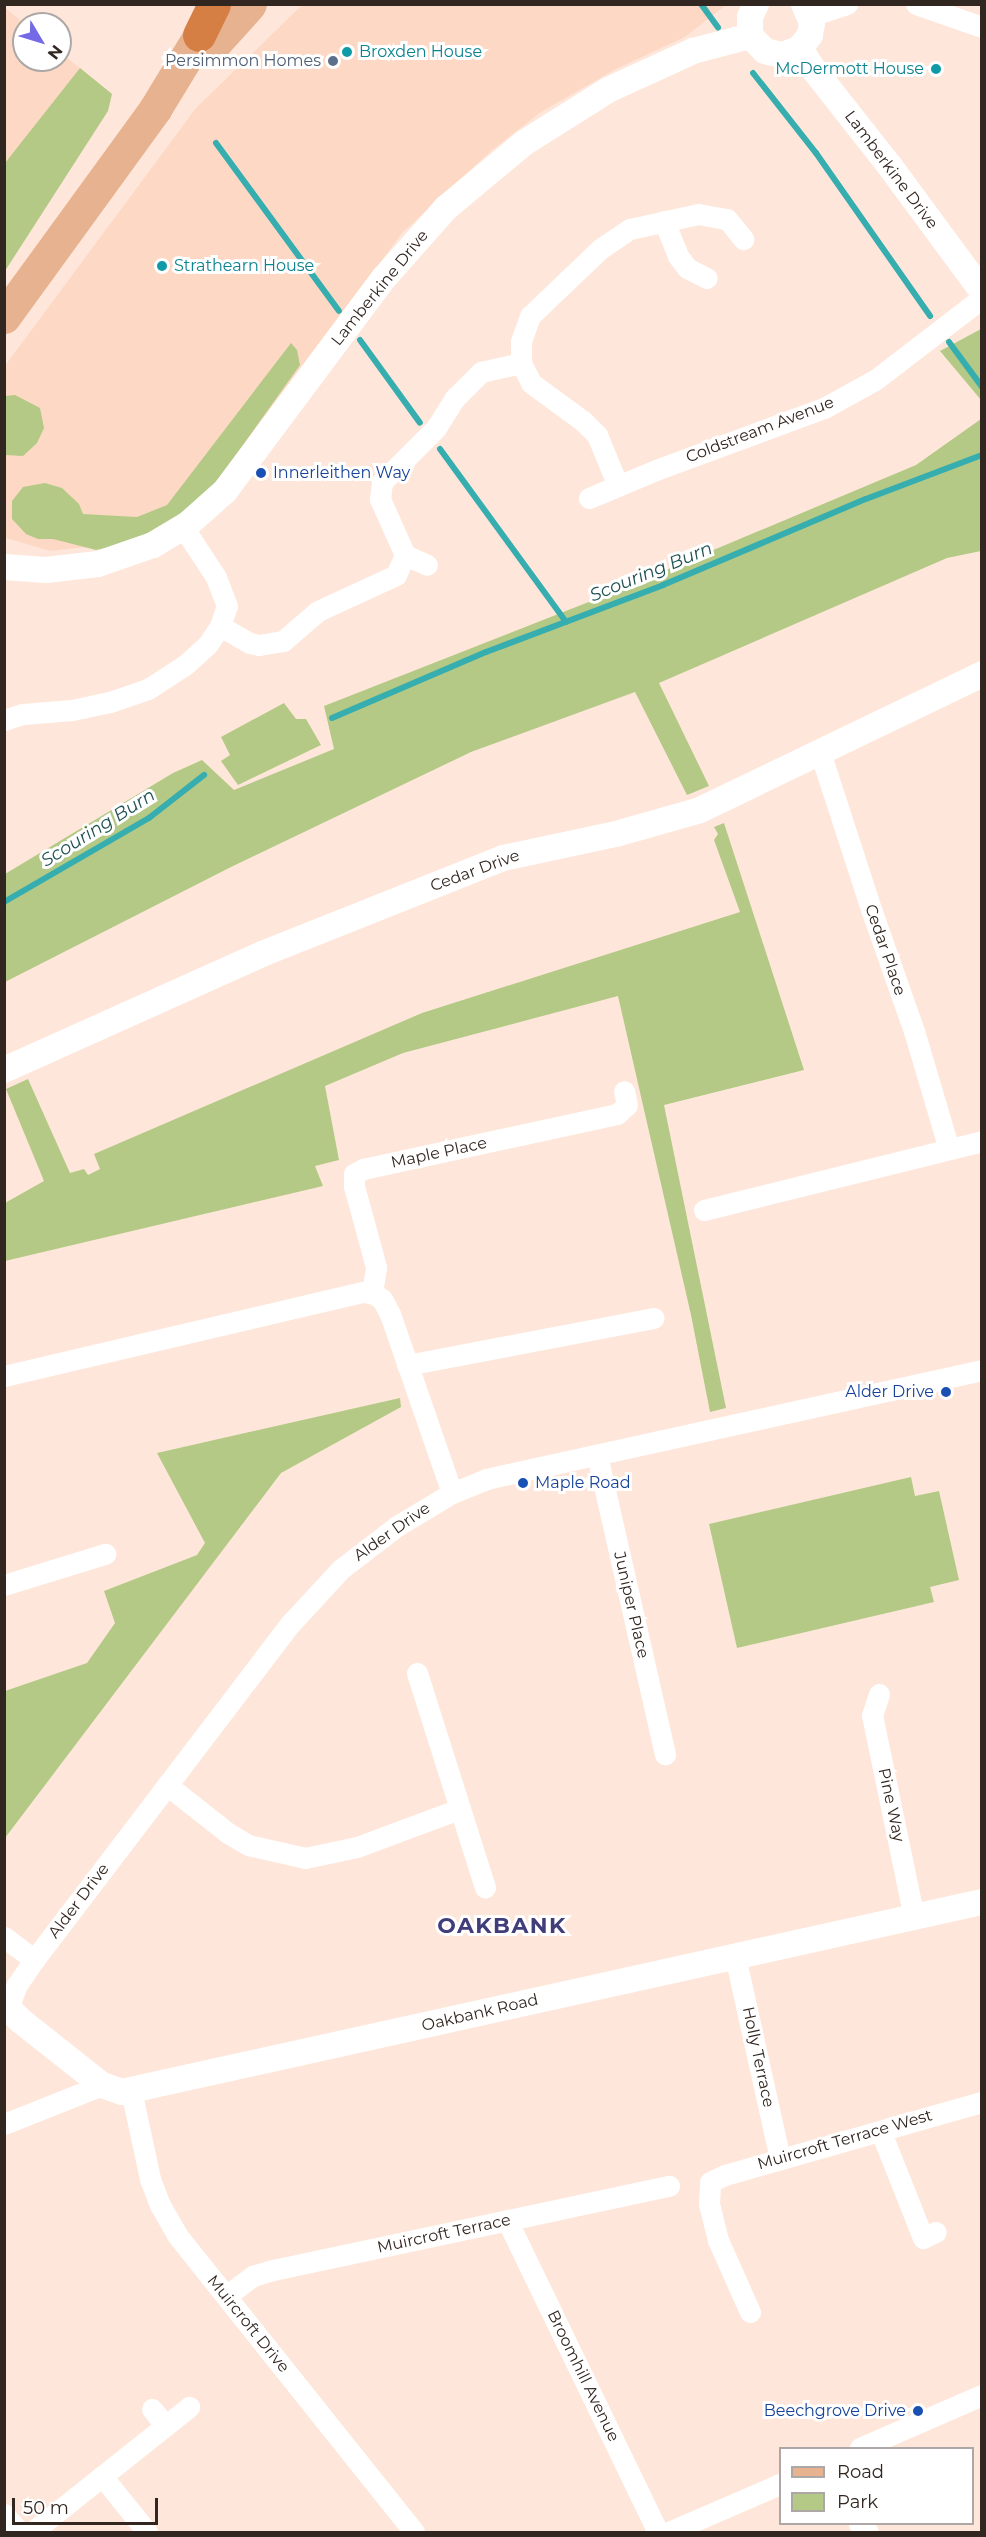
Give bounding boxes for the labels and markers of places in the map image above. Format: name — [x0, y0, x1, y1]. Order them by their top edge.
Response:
place label: Broxden House — [359, 42, 482, 62]
marker: Broxden House — [340, 45, 354, 59]
place label: Persimmon Homes — [165, 51, 321, 71]
marker: Persimmon Homes — [326, 54, 340, 68]
place label: McDermott House — [775, 59, 924, 79]
marker: McDermott House — [929, 62, 943, 76]
place label: Strathearn House — [174, 256, 314, 276]
marker: Strathearn House — [155, 259, 169, 273]
place label: Innerleithen Way — [273, 463, 410, 483]
marker: Innerleithen Way — [254, 466, 268, 480]
place label: Alder Drive — [845, 1382, 934, 1402]
marker: Alder Drive — [939, 1385, 953, 1399]
place label: Maple Road — [535, 1473, 631, 1493]
marker: Maple Road — [516, 1476, 530, 1490]
place label: Beechgrove Drive — [764, 2401, 906, 2421]
marker: Beechgrove Drive — [911, 2404, 925, 2418]

